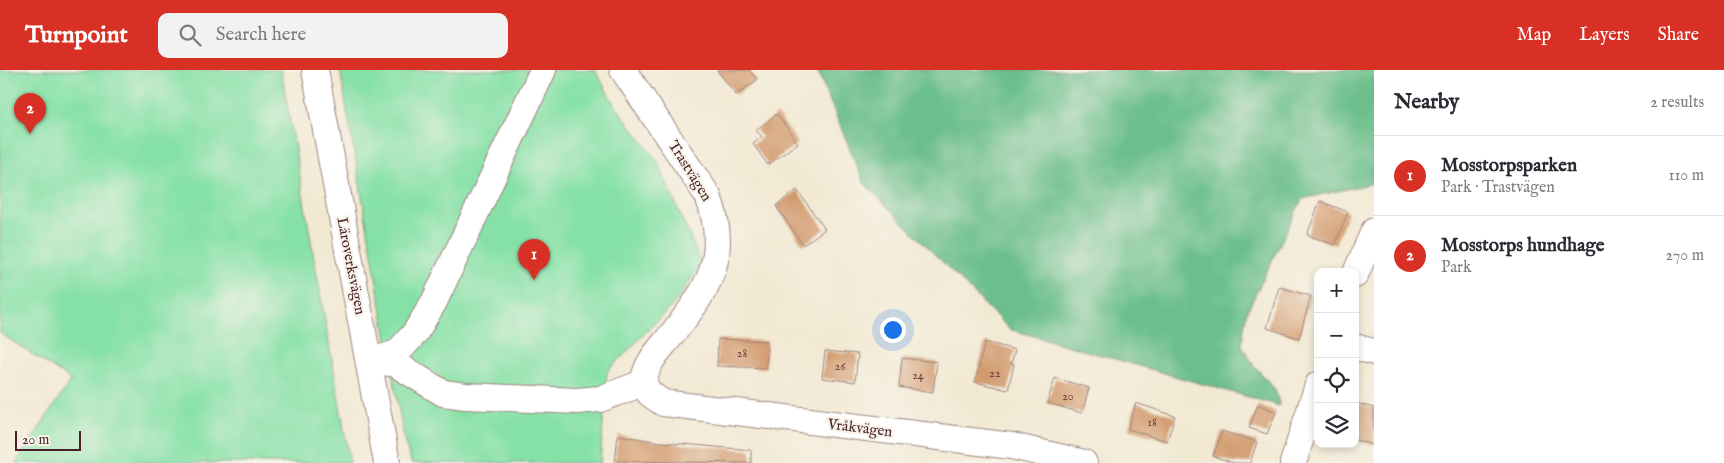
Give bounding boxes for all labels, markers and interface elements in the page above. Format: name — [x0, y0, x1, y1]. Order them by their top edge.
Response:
search box — [158, 13, 508, 58]
text: Turnpoint — [25, 20, 128, 51]
icon: search — [176, 21, 204, 49]
text: Search here — [216, 23, 306, 47]
text: Map — [1517, 24, 1551, 47]
text: Layers — [1579, 24, 1630, 47]
text: Share — [1658, 24, 1699, 47]
text: Nearby — [1394, 89, 1459, 116]
pin: 2 — [14, 93, 46, 134]
text: 2 results — [1650, 93, 1704, 113]
street label: Trastvägen — [664, 137, 716, 205]
text: Mosstorpsparken — [1441, 154, 1577, 178]
text: 1 — [1407, 166, 1413, 186]
text: 110 m — [1668, 166, 1704, 186]
text: Park · Trastvägen — [1441, 178, 1555, 198]
street label: Läroverksvägen — [332, 216, 370, 316]
text: Mosstorps hundhage — [1441, 234, 1604, 258]
pin: 1 — [518, 239, 550, 280]
text: 2 — [1406, 246, 1414, 266]
text: 270 m — [1665, 246, 1704, 266]
text: Park — [1441, 258, 1471, 278]
map controls — [1314, 268, 1359, 448]
button: + — [1314, 268, 1359, 313]
button: − — [1314, 313, 1359, 358]
your location — [880, 317, 906, 343]
house number: 28 — [737, 346, 747, 361]
button: locate — [1314, 358, 1359, 403]
house number: 26 — [835, 359, 846, 374]
house number: 22 — [989, 366, 1001, 381]
house number: 24 — [912, 368, 924, 383]
house number: 20 — [1062, 389, 1074, 404]
button: layers — [1314, 403, 1359, 448]
street label: Vråkvägen — [826, 414, 893, 441]
house number: 18 — [1147, 415, 1157, 430]
scale bar — [15, 428, 81, 451]
text: 20 m — [22, 431, 49, 449]

